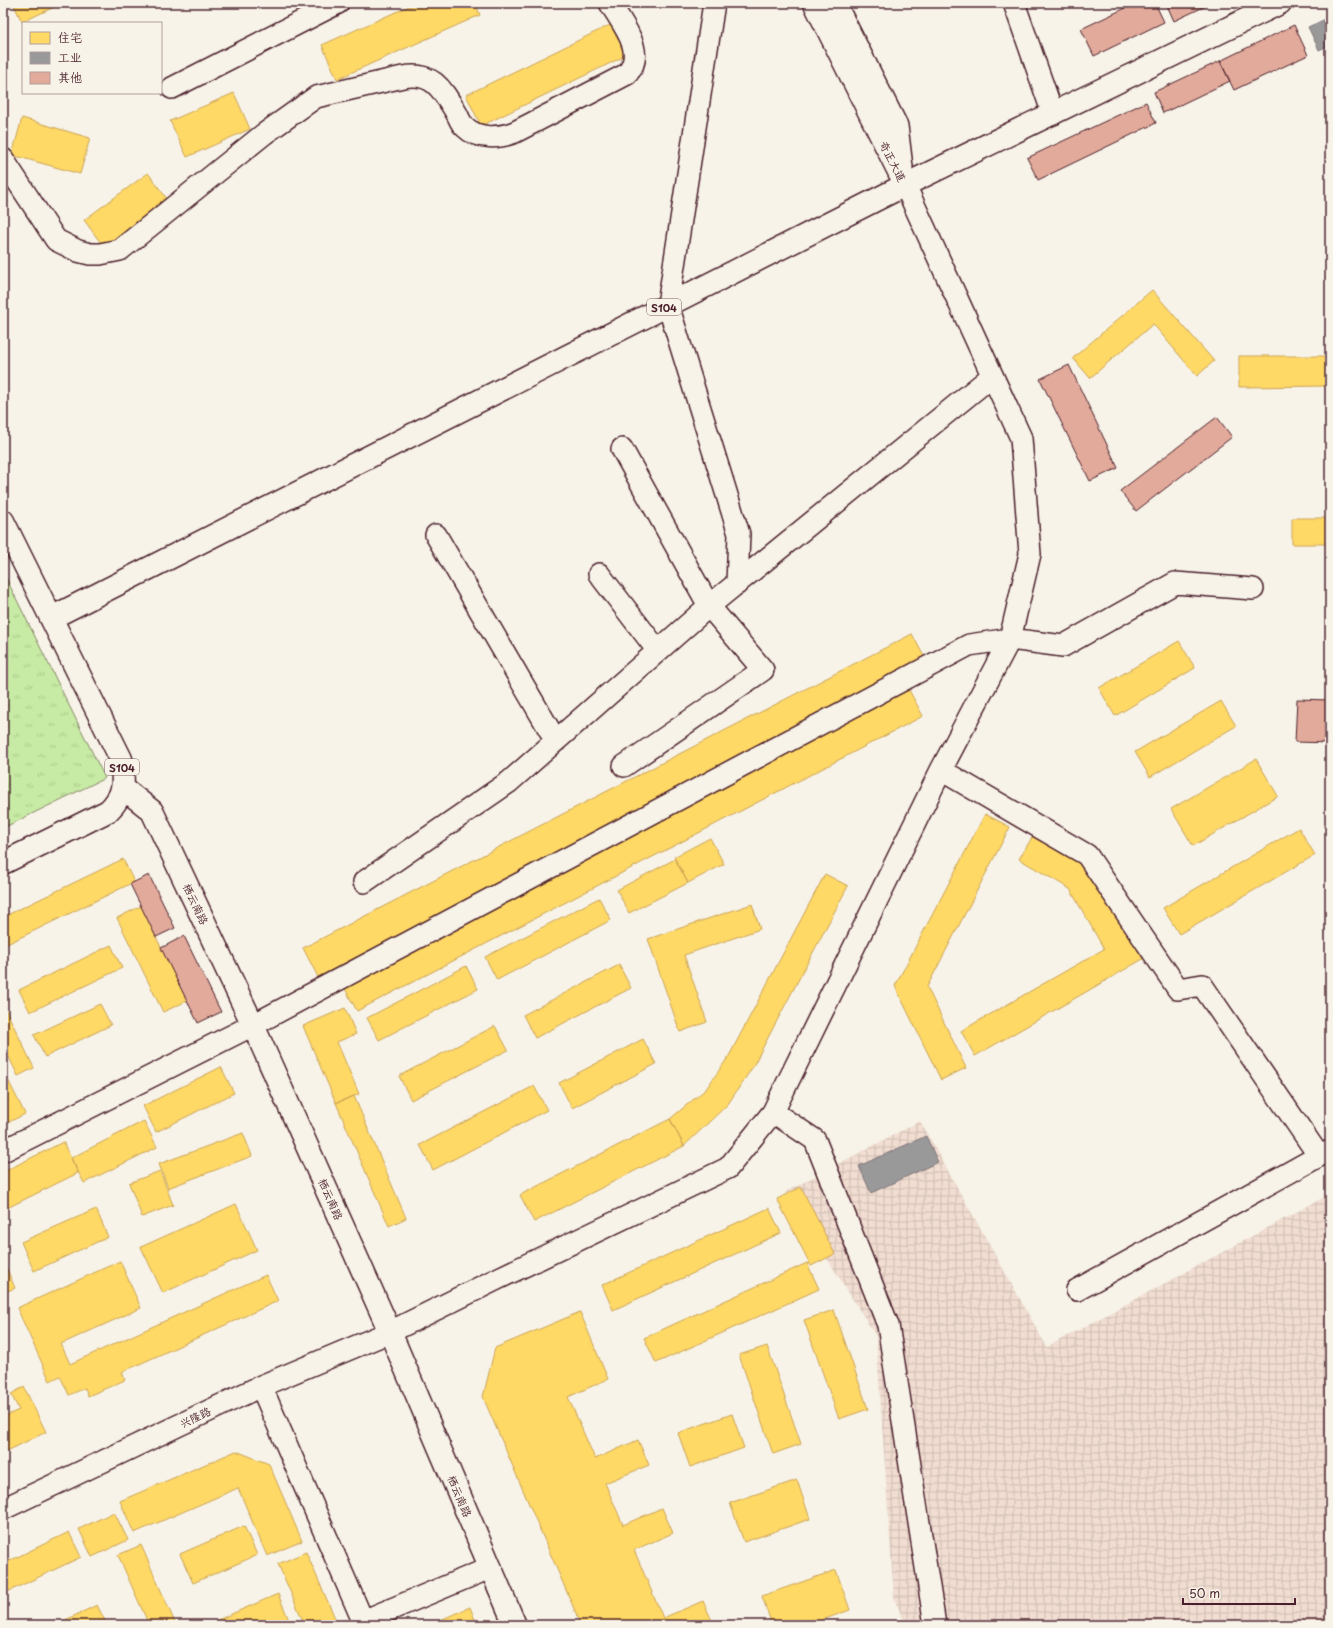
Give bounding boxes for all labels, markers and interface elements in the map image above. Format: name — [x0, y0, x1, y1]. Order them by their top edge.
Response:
legend — [22, 22, 162, 94]
text: 住宅 — [58, 28, 82, 46]
text: 工业 — [58, 48, 82, 66]
text: 其他 — [58, 68, 82, 86]
street label: 奇正大道 — [875, 138, 911, 184]
road number: S104 — [647, 299, 681, 315]
road number: S104 — [105, 759, 139, 775]
street label: 栖云南路 — [179, 880, 213, 928]
street label: 栖云南路 — [314, 1175, 348, 1223]
street label: 兴隆路 — [176, 1402, 214, 1432]
street label: 栖云南路 — [444, 1472, 476, 1520]
scale bar — [1183, 1580, 1295, 1606]
text: 50 m — [1189, 1584, 1220, 1602]

